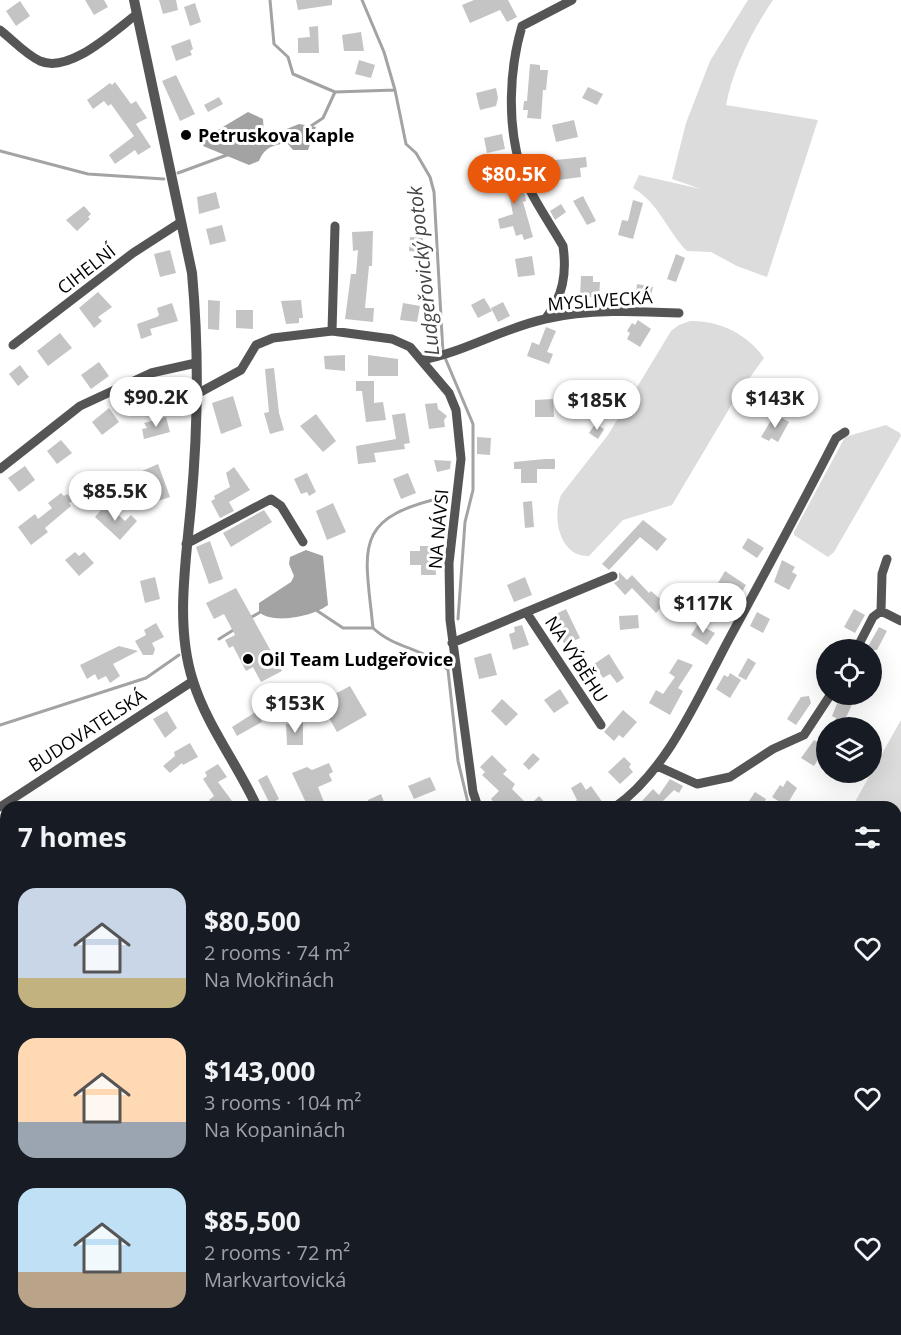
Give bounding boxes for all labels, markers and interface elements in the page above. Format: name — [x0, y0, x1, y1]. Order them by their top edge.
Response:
place label: Petruskova kaple — [198, 123, 354, 147]
marker: Petruskova kaple — [179, 128, 193, 142]
pin: $80.5K — [465, 154, 563, 205]
text: $80.5K — [482, 160, 546, 187]
water label: Ludgeřovický potok — [401, 184, 445, 357]
street label: CIHELNÍ — [52, 238, 121, 299]
street label: MYSLIVECKÁ — [547, 284, 654, 316]
pin: $90.2K — [107, 377, 205, 428]
pin: $143K — [733, 378, 817, 429]
pin: $185K — [555, 380, 639, 431]
text: $90.2K — [124, 383, 188, 410]
text: $143K — [745, 384, 805, 411]
text: $185K — [567, 386, 627, 413]
pin: $85.5K — [66, 471, 164, 522]
text: $85.5K — [83, 477, 147, 504]
street label: NA NÁVSI — [423, 488, 453, 570]
pin: $117K — [661, 583, 745, 634]
text: $117K — [673, 589, 733, 616]
street label: NA VÝBĚHU — [540, 611, 614, 707]
map controls — [816, 639, 882, 783]
button: locate — [816, 639, 882, 705]
place label: Oil Team Ludgeřovice — [260, 647, 453, 671]
marker: Oil Team Ludgeřovice — [241, 652, 255, 666]
street label: BUDOVATELSKÁ — [24, 683, 151, 777]
pin: $153K — [253, 683, 337, 734]
text: $153K — [265, 689, 325, 716]
button: layers — [816, 717, 882, 783]
text: 7 homes — [18, 819, 127, 855]
icon: filters — [851, 821, 884, 854]
text: $80,500 — [204, 903, 301, 939]
icon: home — [66, 912, 138, 984]
icon: heart — [851, 932, 884, 965]
text: 2 rooms · 74 m² — [204, 939, 350, 966]
text: Na Mokřinách — [204, 966, 334, 993]
text: $143,000 — [204, 1053, 315, 1089]
icon: home — [66, 1062, 138, 1134]
icon: heart — [851, 1082, 884, 1115]
text: 3 rooms · 104 m² — [204, 1089, 362, 1116]
text: Na Kopaninách — [204, 1116, 346, 1143]
text: $85,500 — [204, 1203, 301, 1239]
icon: home — [66, 1212, 138, 1284]
icon: heart — [851, 1232, 884, 1265]
text: 2 rooms · 72 m² — [204, 1239, 350, 1266]
text: Markvartovická — [204, 1266, 346, 1293]

